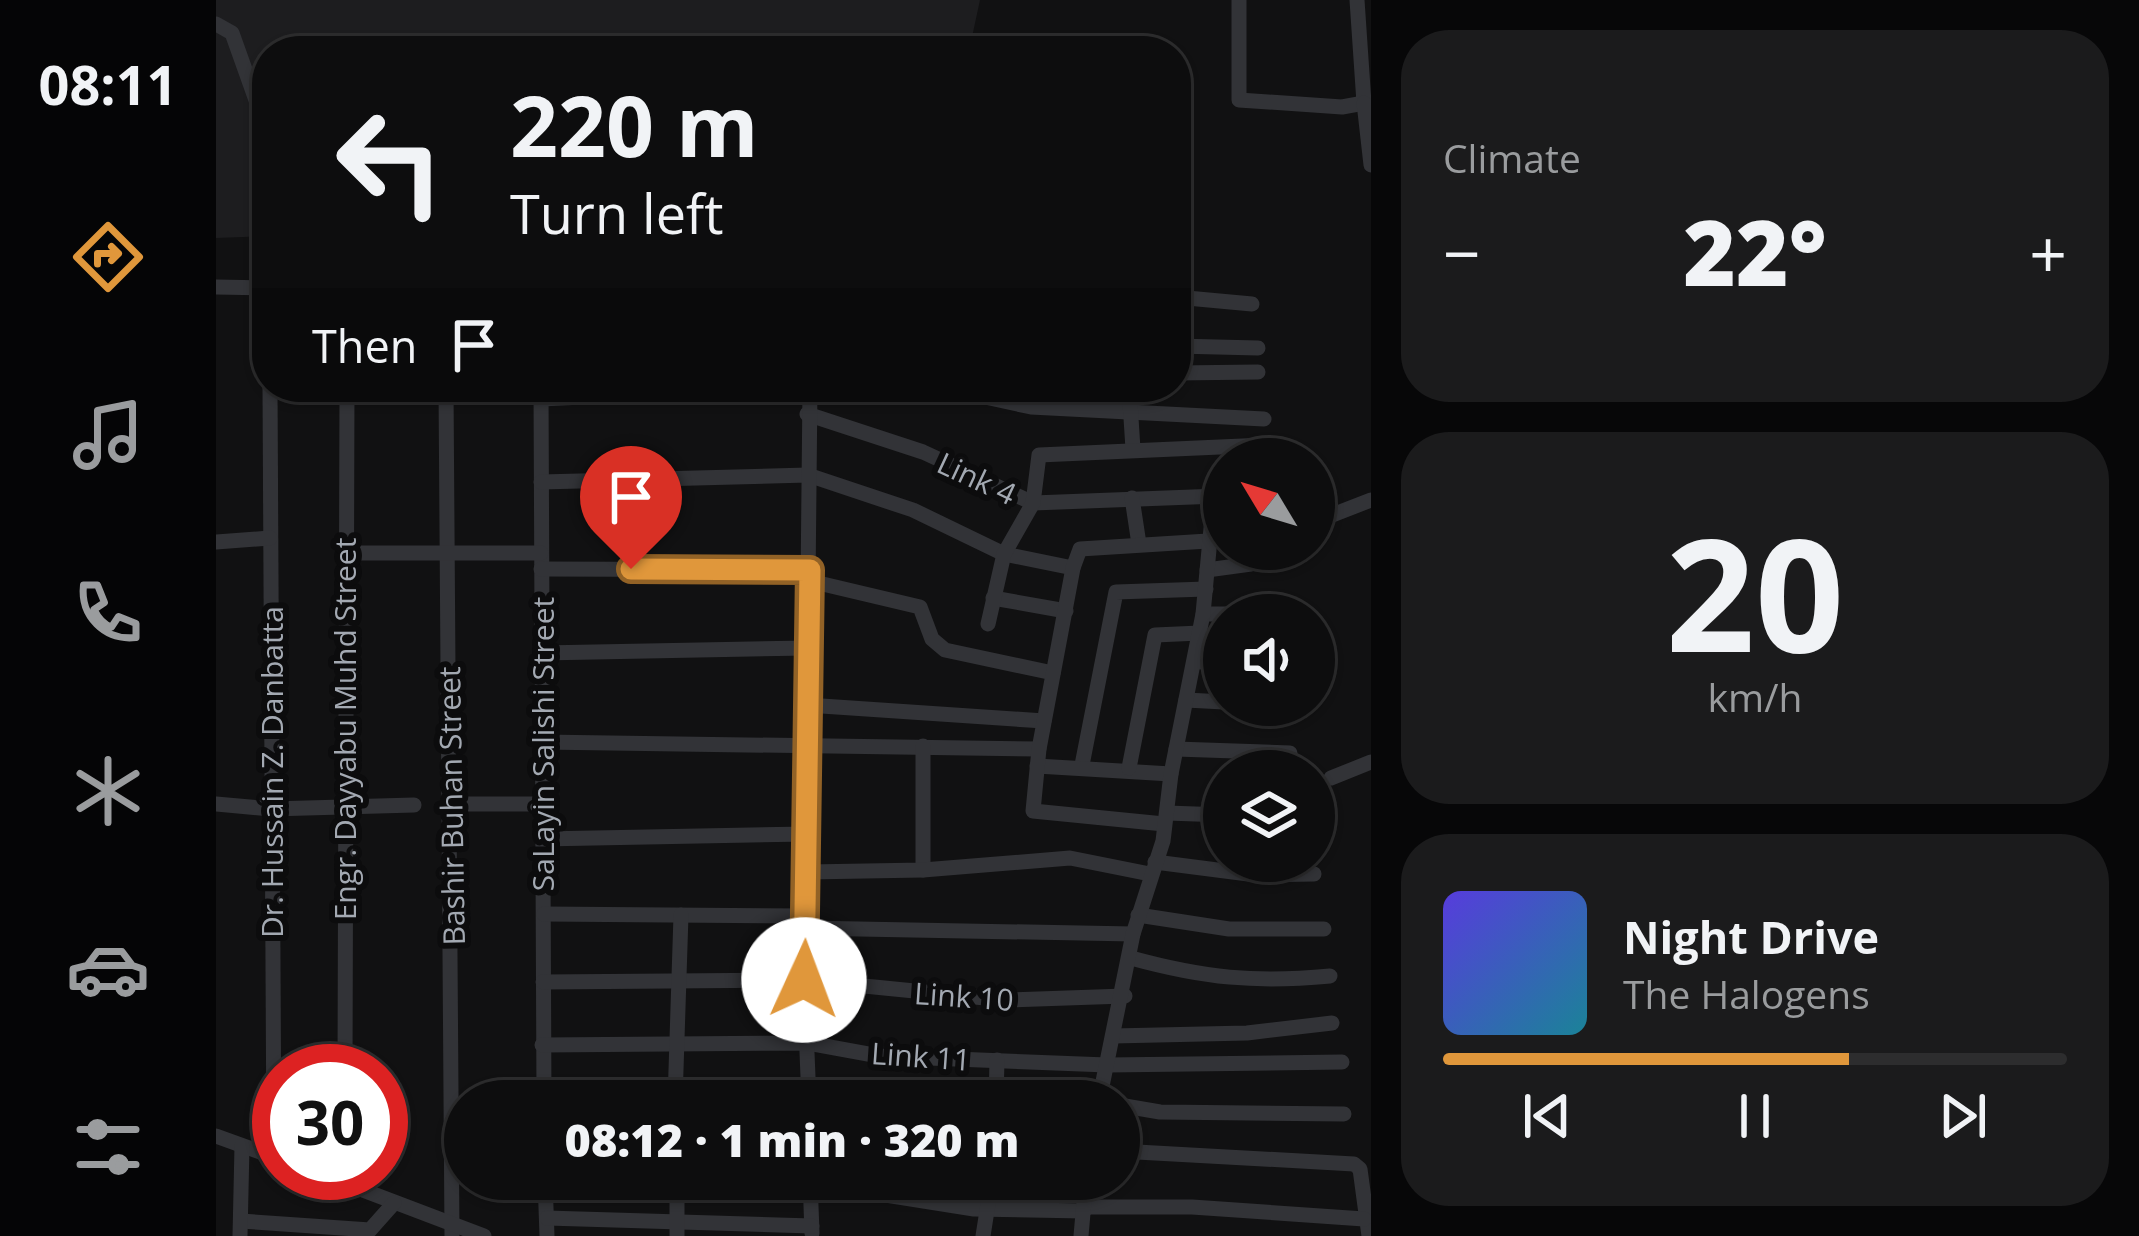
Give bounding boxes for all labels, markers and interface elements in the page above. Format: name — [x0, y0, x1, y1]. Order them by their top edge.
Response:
text: 08:11 — [39, 47, 177, 121]
text: 220 m — [510, 67, 758, 182]
icon: left — [312, 84, 468, 240]
text: Climate — [1443, 131, 1581, 184]
text: Turn left — [510, 176, 723, 250]
text: 22° — [1683, 190, 1827, 312]
text: − — [1443, 207, 1481, 297]
text: + — [2029, 207, 2067, 297]
icon: directions — [66, 215, 150, 299]
icon: arrive — [441, 312, 507, 378]
text: Then — [312, 315, 417, 376]
icon: music — [66, 393, 150, 477]
north arrow — [1203, 438, 1335, 570]
map controls — [1203, 438, 1335, 882]
street label: Link 4 — [931, 442, 1023, 514]
pin — [580, 446, 682, 569]
icon: arrive — [598, 464, 664, 530]
text: 20 — [1666, 485, 1844, 698]
street label: Engr. Dayyabu Muhd Street — [324, 538, 365, 920]
icon: phone — [66, 571, 150, 655]
button: sound — [1203, 594, 1335, 726]
street label: SaLayin Salishi Street — [522, 597, 563, 891]
street label: Dr. Hussain Z. Danbatta — [251, 606, 292, 938]
street label: Bashir Buhan Street — [428, 666, 474, 946]
text: km/h — [1708, 670, 1802, 723]
icon: climate — [66, 749, 150, 833]
button: layers — [1203, 750, 1335, 882]
text: Night Drive — [1623, 906, 1879, 967]
position arrow — [741, 917, 867, 1043]
icon: car — [66, 927, 150, 1011]
text: The Halogens — [1623, 967, 1870, 1020]
street label: Link 10 — [913, 972, 1015, 1020]
street label: Link 11 — [870, 1032, 972, 1080]
speed limit sign: 30 — [252, 1044, 408, 1200]
icon: previous — [1514, 1083, 1580, 1149]
icon: pause — [1722, 1083, 1788, 1149]
icon: next — [1930, 1083, 1996, 1149]
icon: filters — [66, 1105, 150, 1189]
text: 08:12 · 1 min · 320 m — [565, 1109, 1019, 1170]

